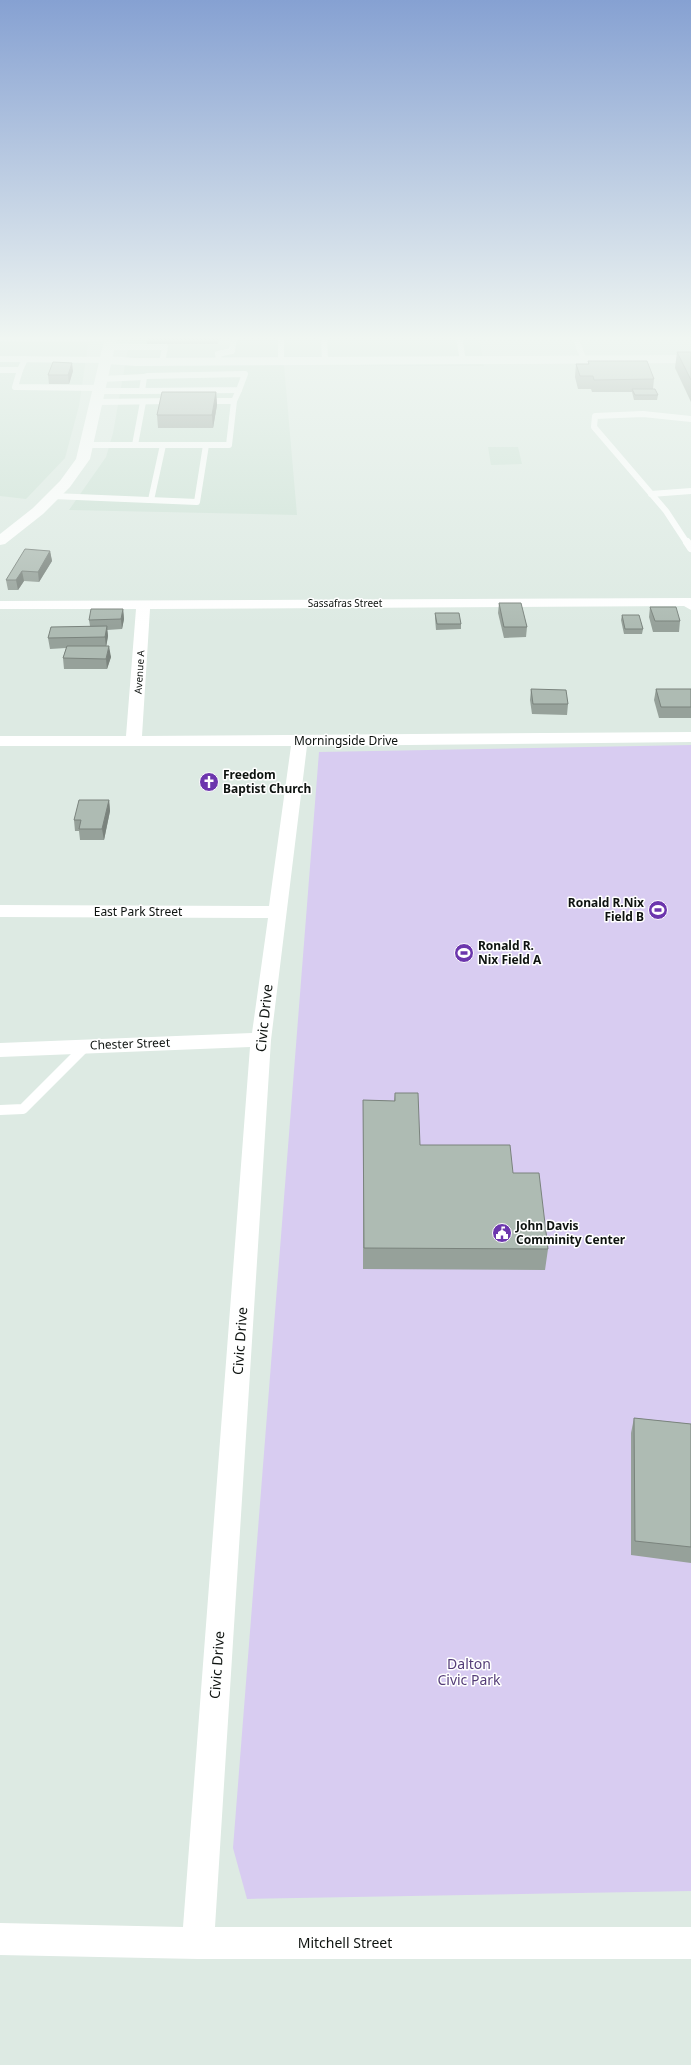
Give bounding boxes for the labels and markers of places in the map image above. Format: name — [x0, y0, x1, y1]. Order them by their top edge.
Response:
place label: Freedom Baptist Church — [223, 766, 311, 797]
church icon: Freedom Baptist Church — [198, 771, 220, 793]
place label: Ronald R.Nix Field B — [568, 894, 644, 925]
sports icon: Ronald R.Nix Field B — [647, 899, 669, 921]
place label: Ronald R. Nix Field A — [478, 937, 542, 968]
sports icon: Ronald R. Nix Field A — [453, 942, 475, 964]
place label: John Davis Comminity Center — [515, 1217, 626, 1248]
public building icon: John Davis Comminity Center — [491, 1222, 513, 1244]

